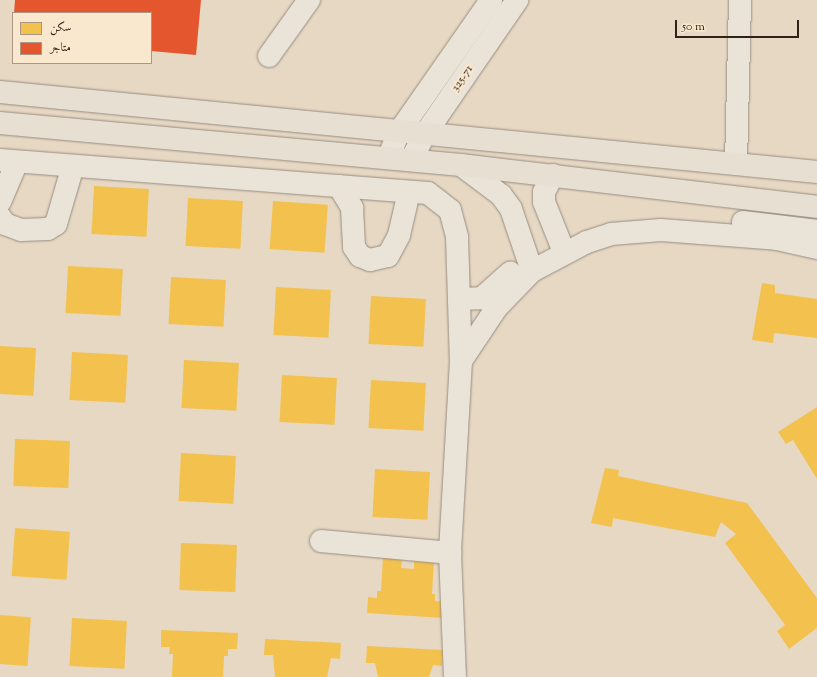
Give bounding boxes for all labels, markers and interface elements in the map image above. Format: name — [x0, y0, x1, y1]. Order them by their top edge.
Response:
legend — [12, 12, 152, 64]
scale bar — [677, 12, 801, 38]
text: 50 m — [682, 18, 705, 36]
text: سكن — [50, 19, 71, 37]
text: متاجر — [50, 39, 71, 57]
street label: 325-71 — [449, 63, 477, 95]

